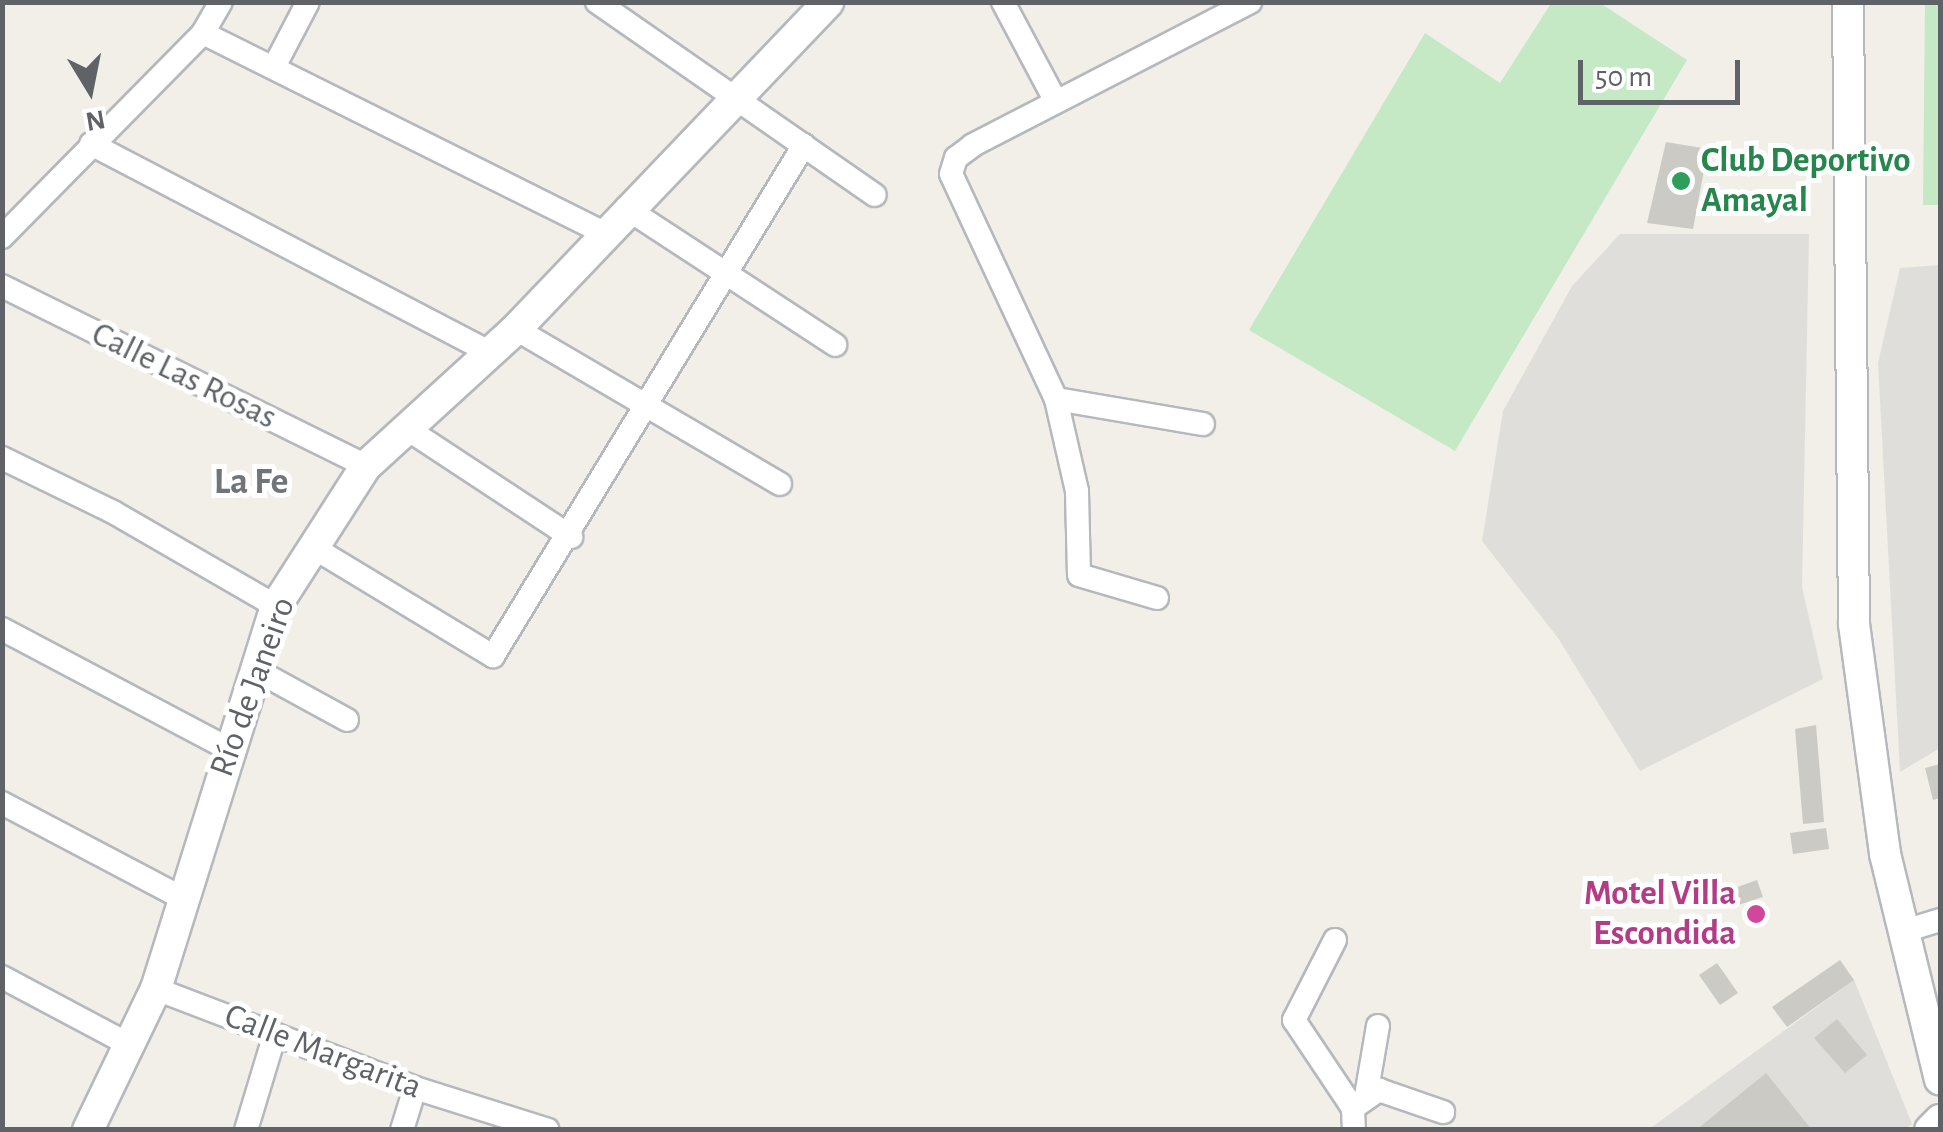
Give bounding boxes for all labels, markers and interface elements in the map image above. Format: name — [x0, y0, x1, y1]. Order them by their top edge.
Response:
north arrow — [40, 40, 140, 140]
scale bar — [1583, 40, 1746, 102]
text: 50 m — [1595, 62, 1652, 92]
text: N — [83, 104, 107, 135]
place label: Club Deportivo Amayal — [1701, 140, 1911, 222]
marker: Club Deportivo Amayal — [1670, 170, 1692, 192]
street label: Calle Las Rosas — [85, 313, 283, 439]
district label: La Fe — [214, 460, 288, 506]
street label: Río de Janeiro — [201, 591, 305, 783]
place label: Motel Villa Escondida — [1584, 873, 1736, 955]
marker: Motel Villa Escondida — [1745, 903, 1767, 925]
street label: Calle Margarita — [219, 995, 427, 1109]

